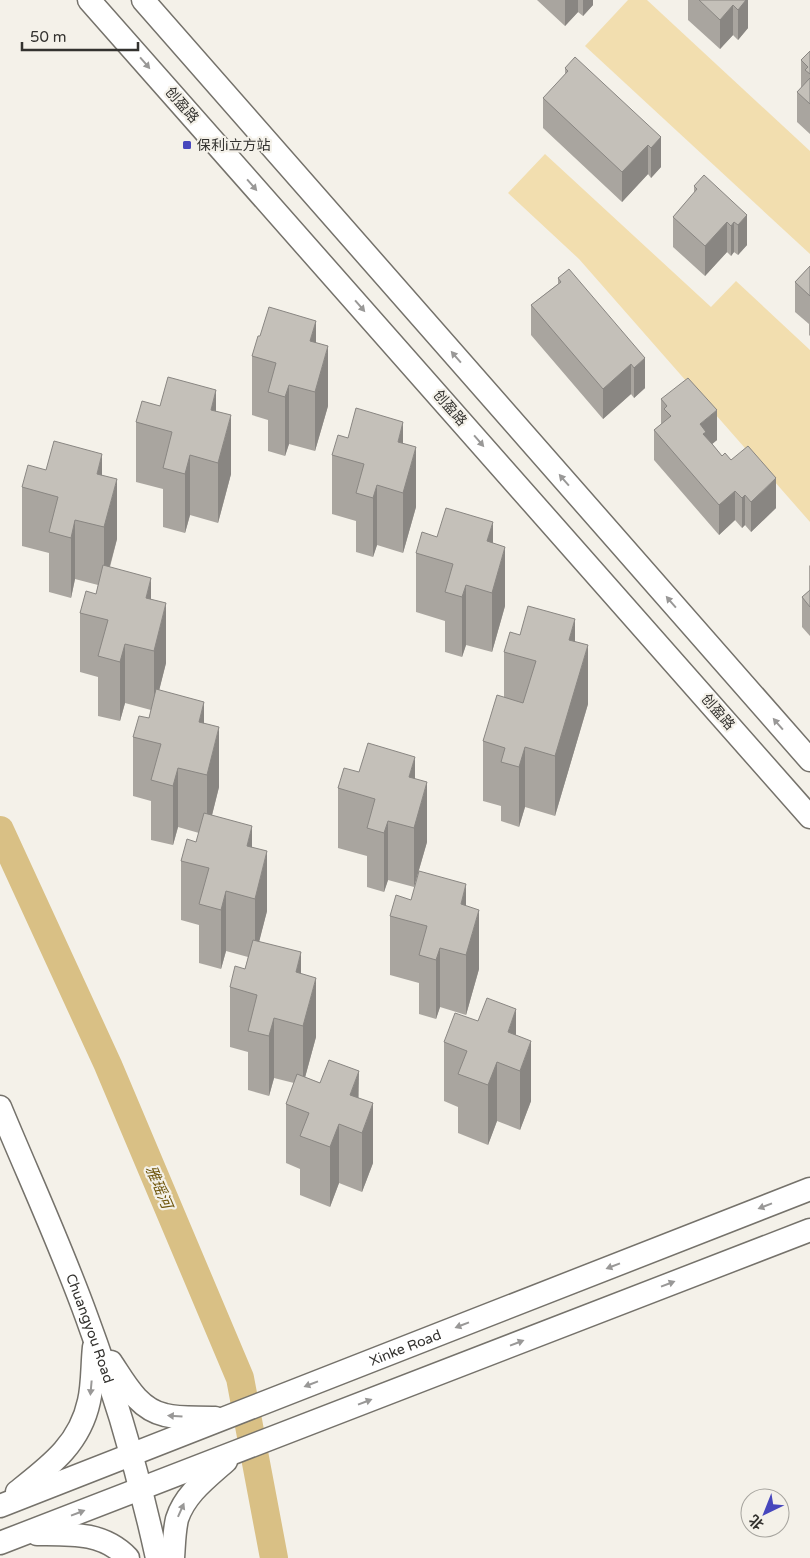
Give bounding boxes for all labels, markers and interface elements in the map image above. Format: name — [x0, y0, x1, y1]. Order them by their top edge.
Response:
scale bar — [22, 20, 139, 52]
text: 50 m — [30, 28, 67, 46]
one-way arrow — [139, 56, 151, 68]
street label: 创盈路 — [162, 84, 202, 126]
place label: 保利i立方站 — [197, 137, 271, 154]
marker: 保利i立方站 — [181, 139, 193, 151]
one-way arrow — [247, 178, 258, 191]
one-way arrow — [354, 300, 366, 312]
one-way arrow — [451, 351, 462, 364]
street label: 创盈路 — [430, 387, 470, 429]
one-way arrow — [473, 435, 485, 447]
one-way arrow — [558, 473, 569, 486]
one-way arrow — [665, 595, 676, 608]
street label: 创盈路 — [698, 691, 738, 733]
one-way arrow — [772, 718, 784, 730]
water label: 雅瑶河 — [142, 1163, 177, 1214]
one-way arrow — [757, 1203, 772, 1211]
one-way arrow — [606, 1262, 620, 1270]
street label: Chuangyou Road — [62, 1271, 118, 1385]
one-way arrow — [661, 1280, 675, 1288]
one-way arrow — [454, 1321, 469, 1329]
street label: Xinke Road — [367, 1326, 443, 1369]
one-way arrow — [509, 1339, 524, 1346]
one-way arrow — [86, 1380, 94, 1396]
one-way arrow — [303, 1380, 318, 1388]
one-way arrow — [358, 1397, 372, 1405]
one-way arrow — [167, 1411, 183, 1419]
north arrow — [740, 1488, 790, 1538]
one-way arrow — [178, 1503, 186, 1517]
one-way arrow — [71, 1509, 86, 1517]
text: 北 — [746, 1511, 767, 1533]

